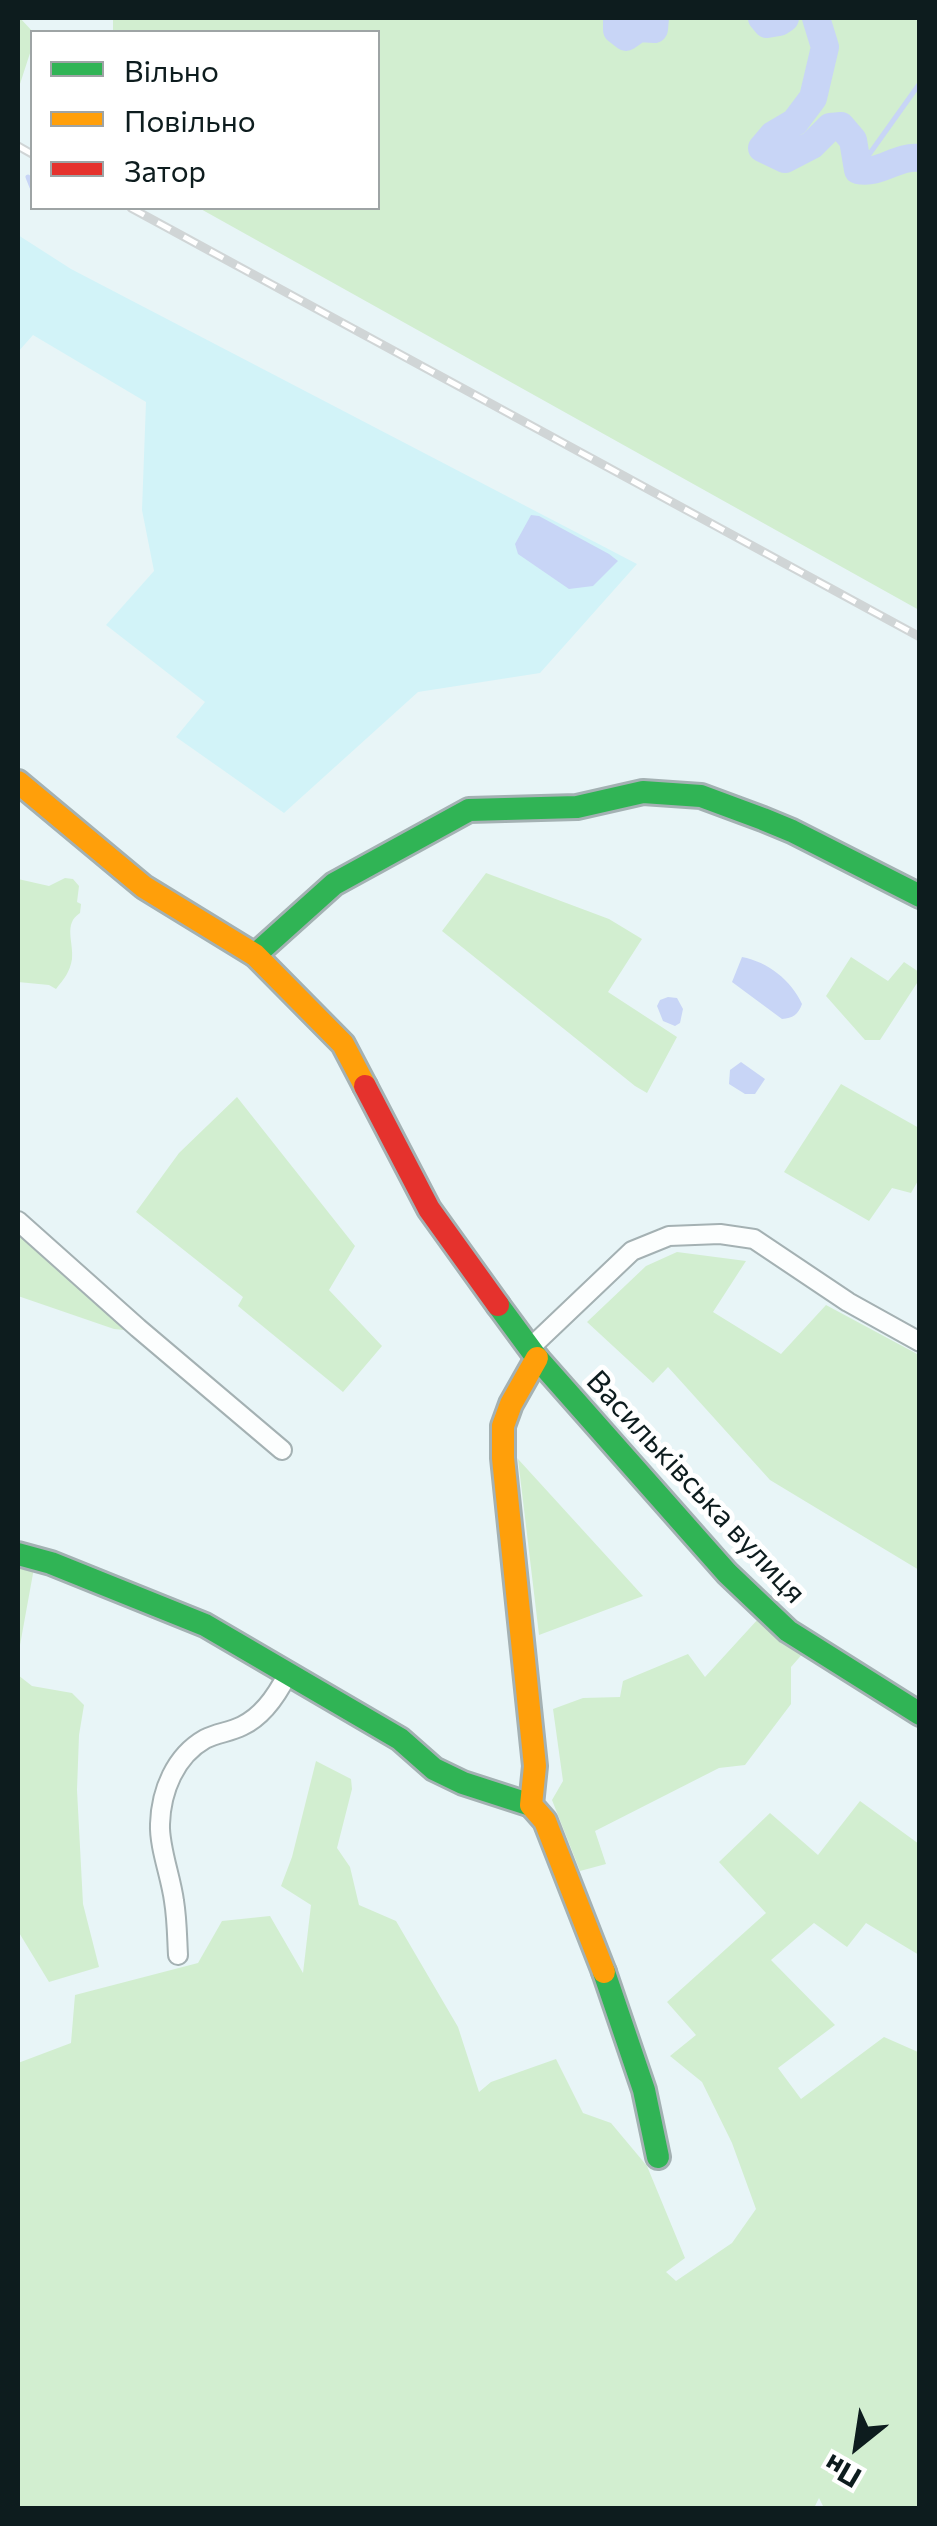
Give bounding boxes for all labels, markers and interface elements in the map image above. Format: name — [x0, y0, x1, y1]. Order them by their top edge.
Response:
legend — [30, 30, 380, 210]
text: Вільно — [124, 51, 219, 88]
text: Повільно — [124, 101, 256, 138]
text: Затор — [124, 151, 206, 188]
street label: Васильківська вулиця — [579, 1363, 813, 1611]
north arrow — [807, 2396, 907, 2496]
text: Пн — [817, 2448, 867, 2496]

